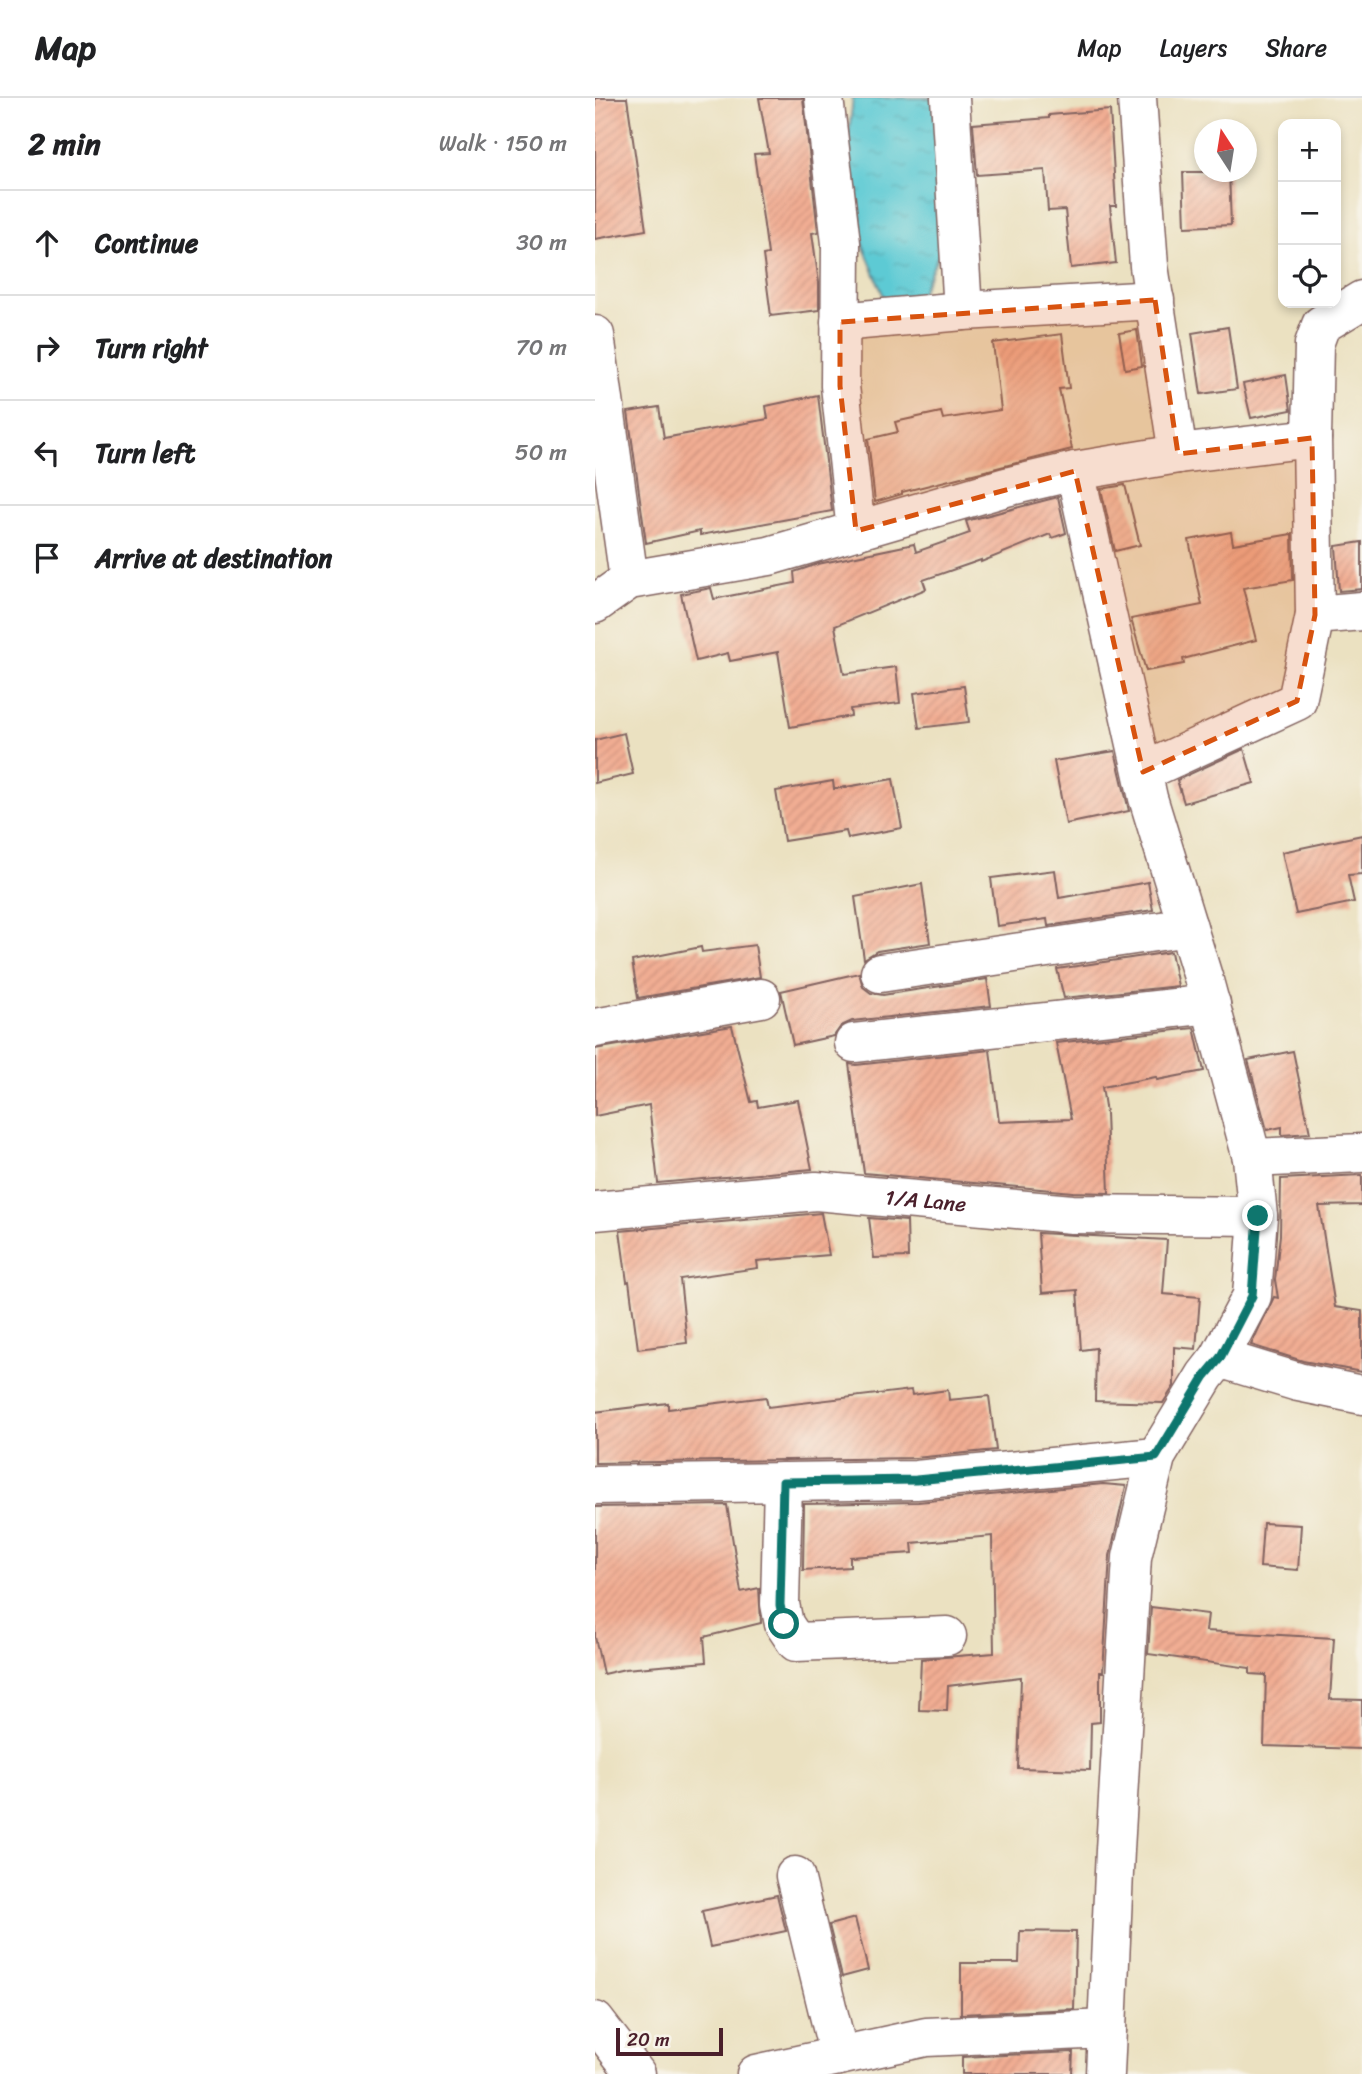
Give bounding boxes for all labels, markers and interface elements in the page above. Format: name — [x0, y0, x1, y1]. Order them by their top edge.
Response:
text: Map — [35, 19, 96, 77]
text: Map — [1077, 27, 1122, 69]
text: Layers — [1160, 27, 1227, 69]
text: Share — [1265, 27, 1327, 69]
text: 2 min — [28, 117, 101, 171]
north arrow — [1194, 119, 1257, 182]
map controls — [1278, 119, 1341, 308]
button: + — [1278, 119, 1341, 182]
text: Walk · 150 m — [439, 123, 567, 164]
button: − — [1278, 182, 1341, 245]
text: Continue — [95, 220, 198, 266]
text: 30 m — [516, 222, 567, 263]
icon: ahead — [28, 224, 66, 262]
button: locate — [1278, 245, 1341, 308]
text: Turn right — [95, 325, 208, 371]
text: 70 m — [516, 327, 567, 368]
icon: right — [28, 329, 66, 367]
text: Turn left — [95, 430, 195, 476]
text: 50 m — [515, 432, 567, 473]
icon: left — [28, 434, 66, 472]
text: Arrive at destination — [95, 535, 332, 581]
icon: arrive — [28, 539, 66, 577]
street label: 1/A Lane — [884, 1178, 968, 1223]
route end — [1242, 1200, 1273, 1231]
route start — [768, 1608, 799, 1639]
text: 20 m — [627, 2023, 670, 2056]
scale bar — [616, 2025, 723, 2057]

